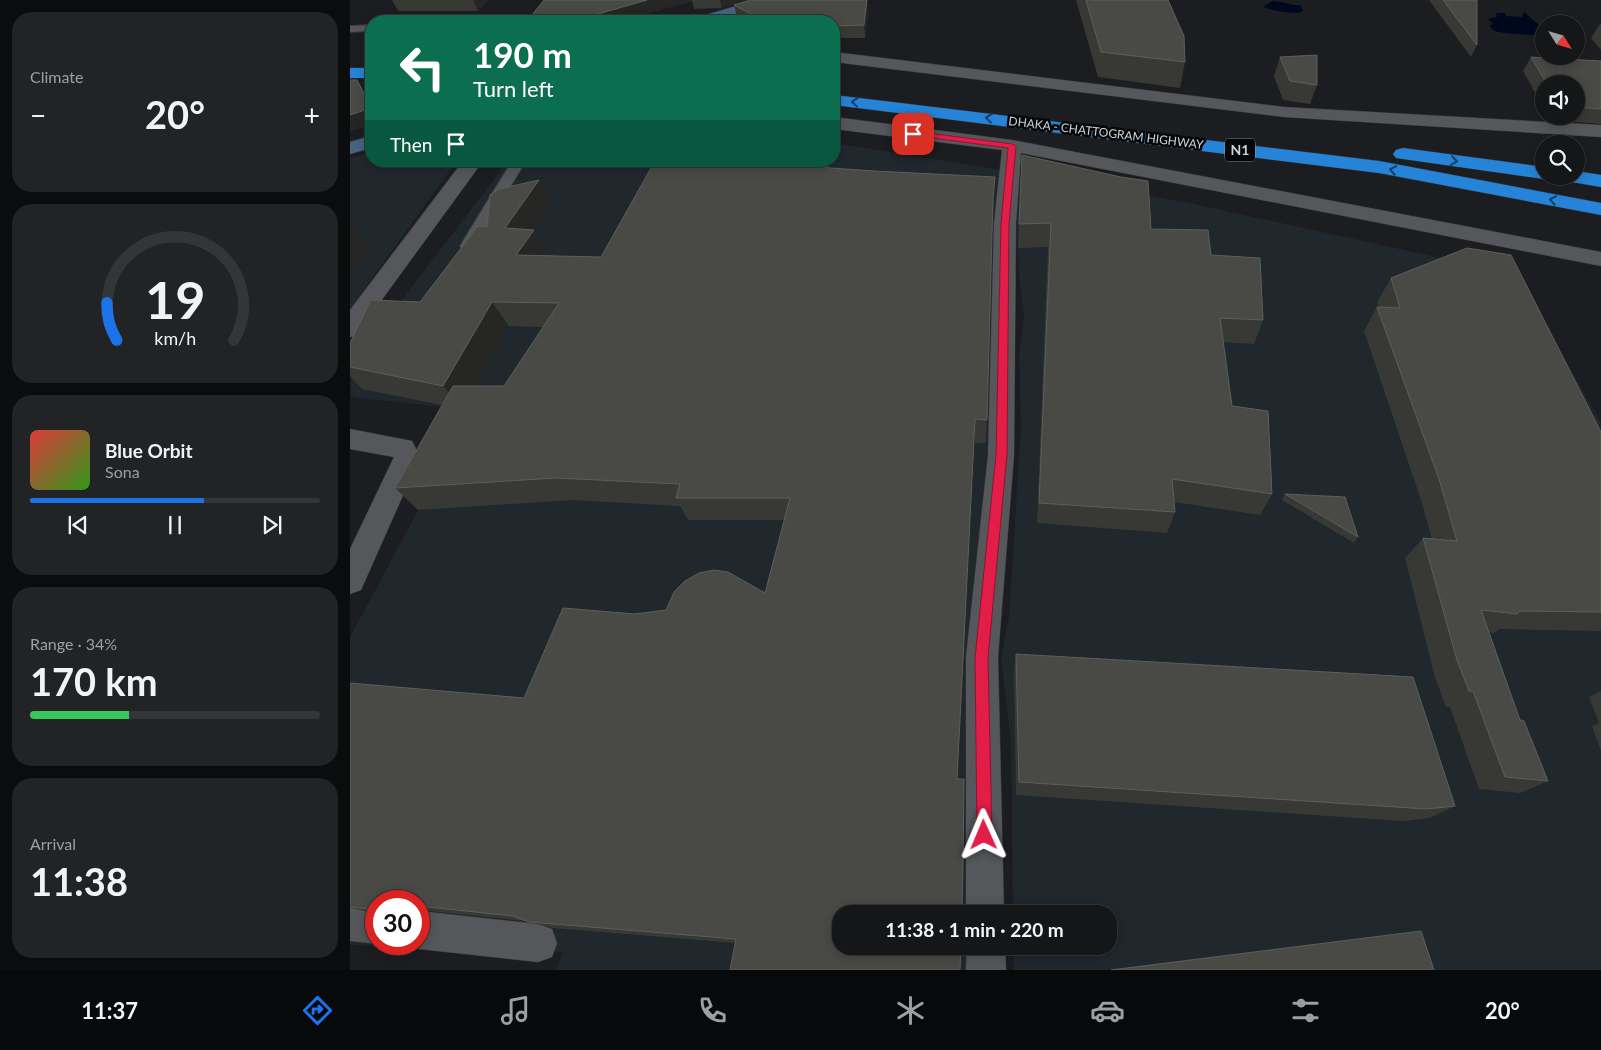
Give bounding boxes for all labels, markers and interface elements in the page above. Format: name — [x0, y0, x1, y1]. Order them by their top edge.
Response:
north arrow — [1535, 15, 1585, 65]
map controls — [1535, 15, 1585, 185]
text: 190 m — [473, 33, 572, 75]
icon: left — [390, 35, 455, 100]
text: Climate — [30, 67, 83, 86]
text: Turn left — [473, 75, 554, 102]
button: sound — [1535, 75, 1585, 125]
text: 20° — [145, 91, 205, 137]
one-way arrow — [851, 97, 859, 108]
text: − — [30, 98, 46, 132]
text: + — [304, 98, 320, 132]
pin — [892, 113, 934, 155]
one-way arrow — [985, 113, 993, 124]
street label: DHAKA - CHATTOGRAM HIGHWAY — [1008, 113, 1205, 152]
icon: arrive — [899, 120, 927, 148]
icon: arrive — [442, 130, 470, 158]
text: Then — [390, 133, 432, 156]
button: search — [1535, 135, 1585, 185]
road number: N1 — [1225, 138, 1255, 162]
one-way arrow — [1450, 155, 1458, 166]
one-way arrow — [1389, 165, 1398, 175]
one-way arrow — [1549, 195, 1558, 206]
text: 19 — [145, 268, 205, 330]
text: km/h — [154, 327, 196, 349]
text: Blue Orbit — [105, 439, 193, 462]
text: Sona — [105, 462, 140, 481]
icon: previous — [64, 511, 92, 539]
icon: pause — [161, 511, 189, 539]
icon: next — [258, 511, 286, 539]
text: Range · 34% — [30, 634, 117, 653]
text: 170 km — [30, 658, 158, 704]
position arrow — [957, 808, 1009, 860]
text: Arrival — [30, 834, 76, 853]
text: 11:38 — [30, 858, 128, 904]
speed limit sign: 30 — [365, 890, 430, 955]
text: 11:38 · 1 min · 220 m — [885, 918, 1064, 941]
icon: directions — [300, 993, 335, 1028]
icon: music — [498, 993, 533, 1028]
icon: phone — [695, 993, 730, 1028]
icon: climate — [893, 993, 928, 1028]
icon: car — [1090, 993, 1125, 1028]
icon: filters — [1288, 993, 1323, 1028]
text: 11:37 — [81, 997, 138, 1024]
text: 20° — [1485, 997, 1520, 1024]

